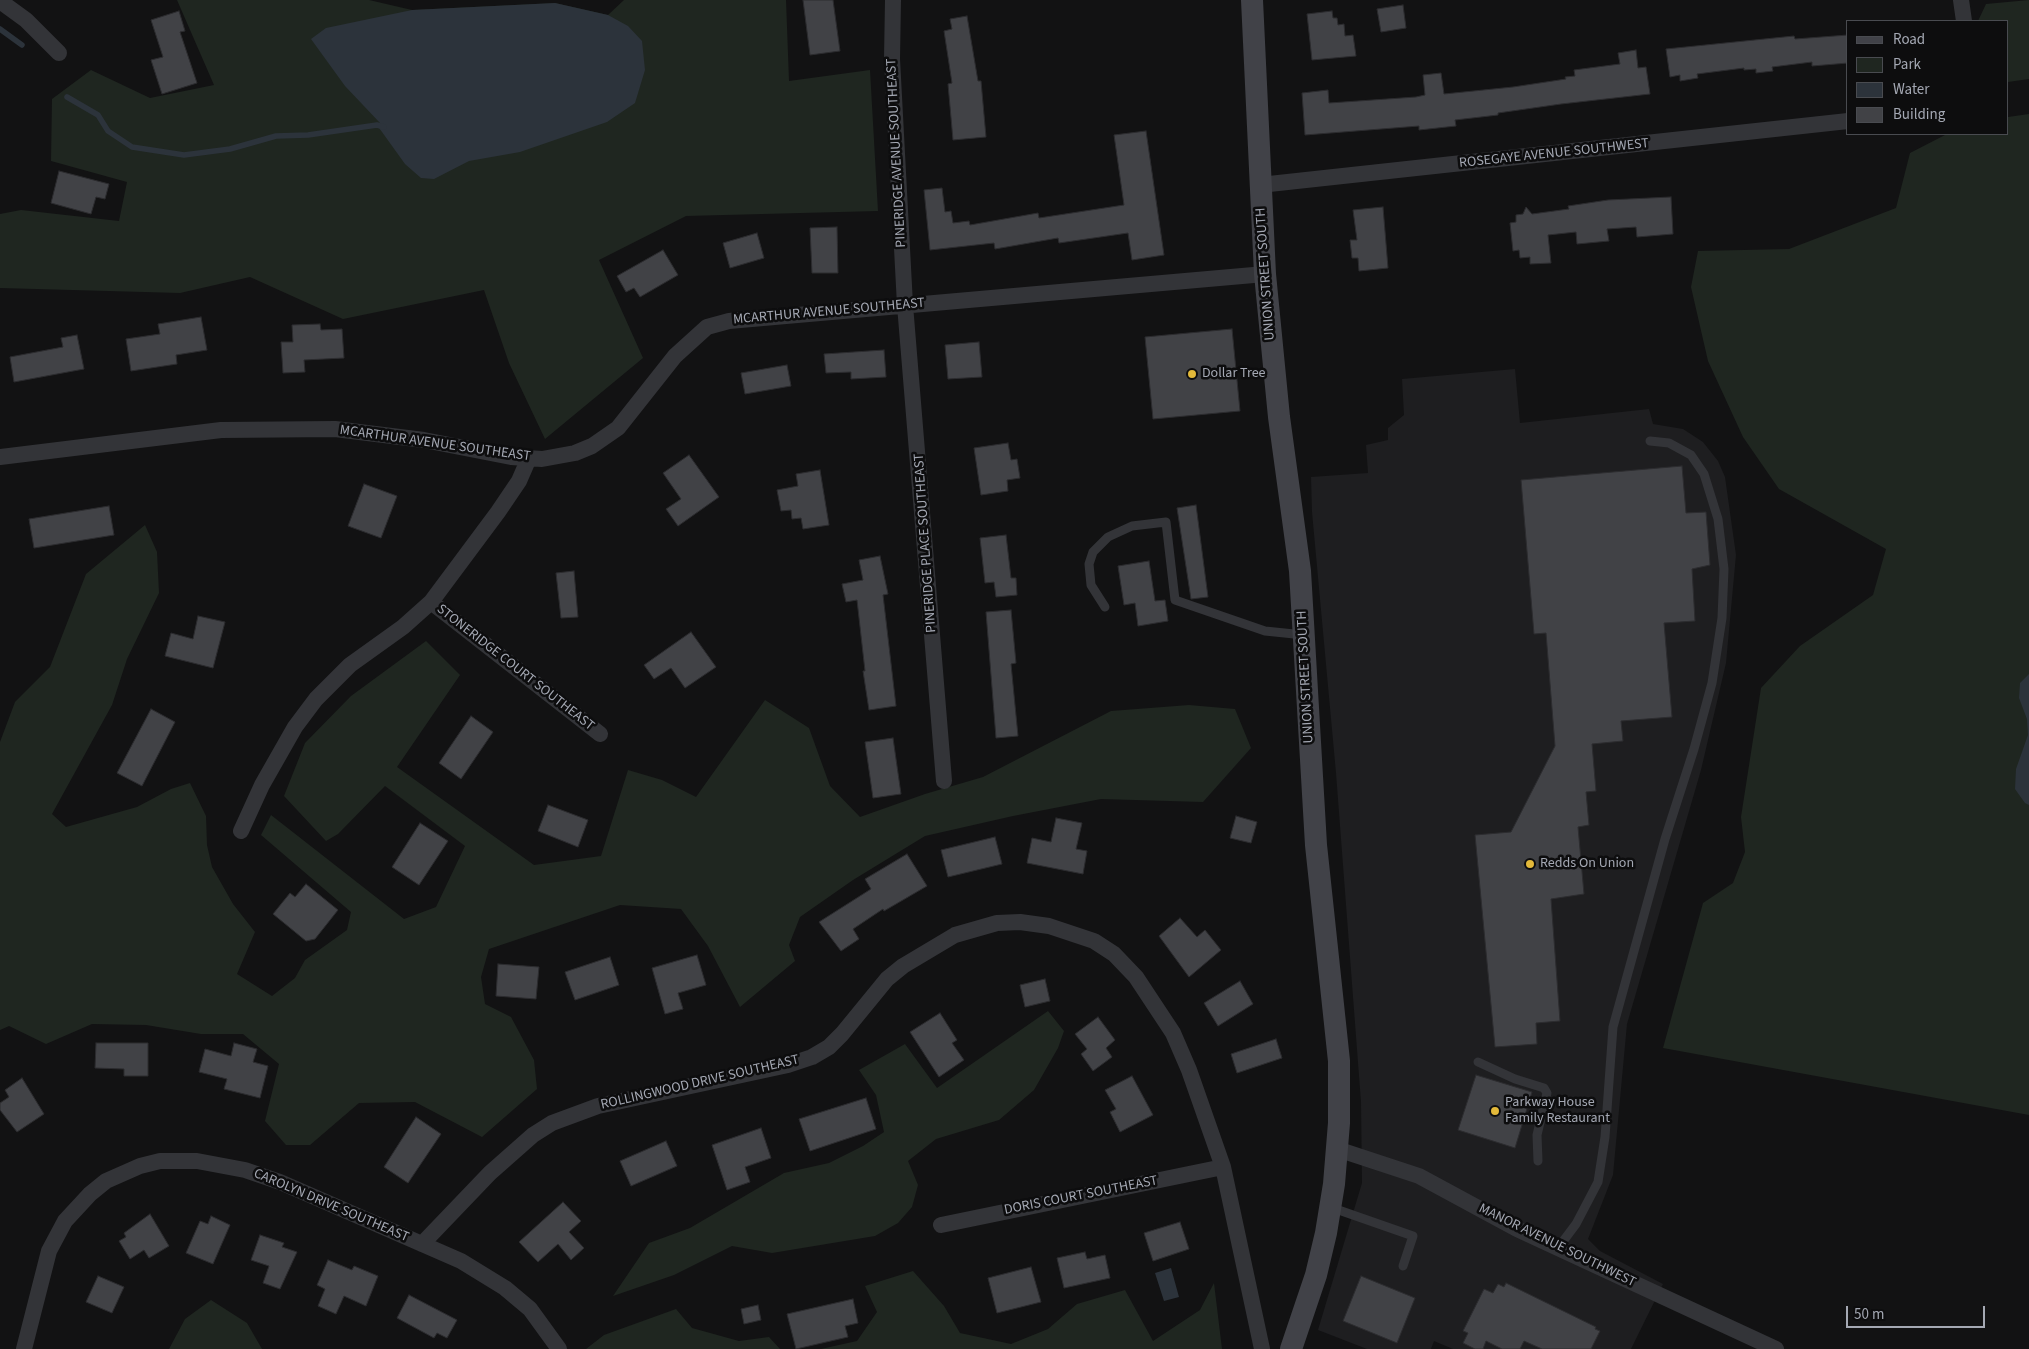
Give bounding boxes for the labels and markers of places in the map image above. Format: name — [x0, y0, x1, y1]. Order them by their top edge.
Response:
place label: Dollar Tree — [1202, 366, 1266, 382]
marker: Dollar Tree — [1186, 368, 1198, 380]
place label: Redds On Union — [1540, 856, 1634, 872]
marker: Redds On Union — [1524, 858, 1536, 870]
place label: Parkway House Family Restaurant — [1505, 1095, 1610, 1128]
marker: Parkway House Family Restaurant — [1489, 1105, 1501, 1117]

